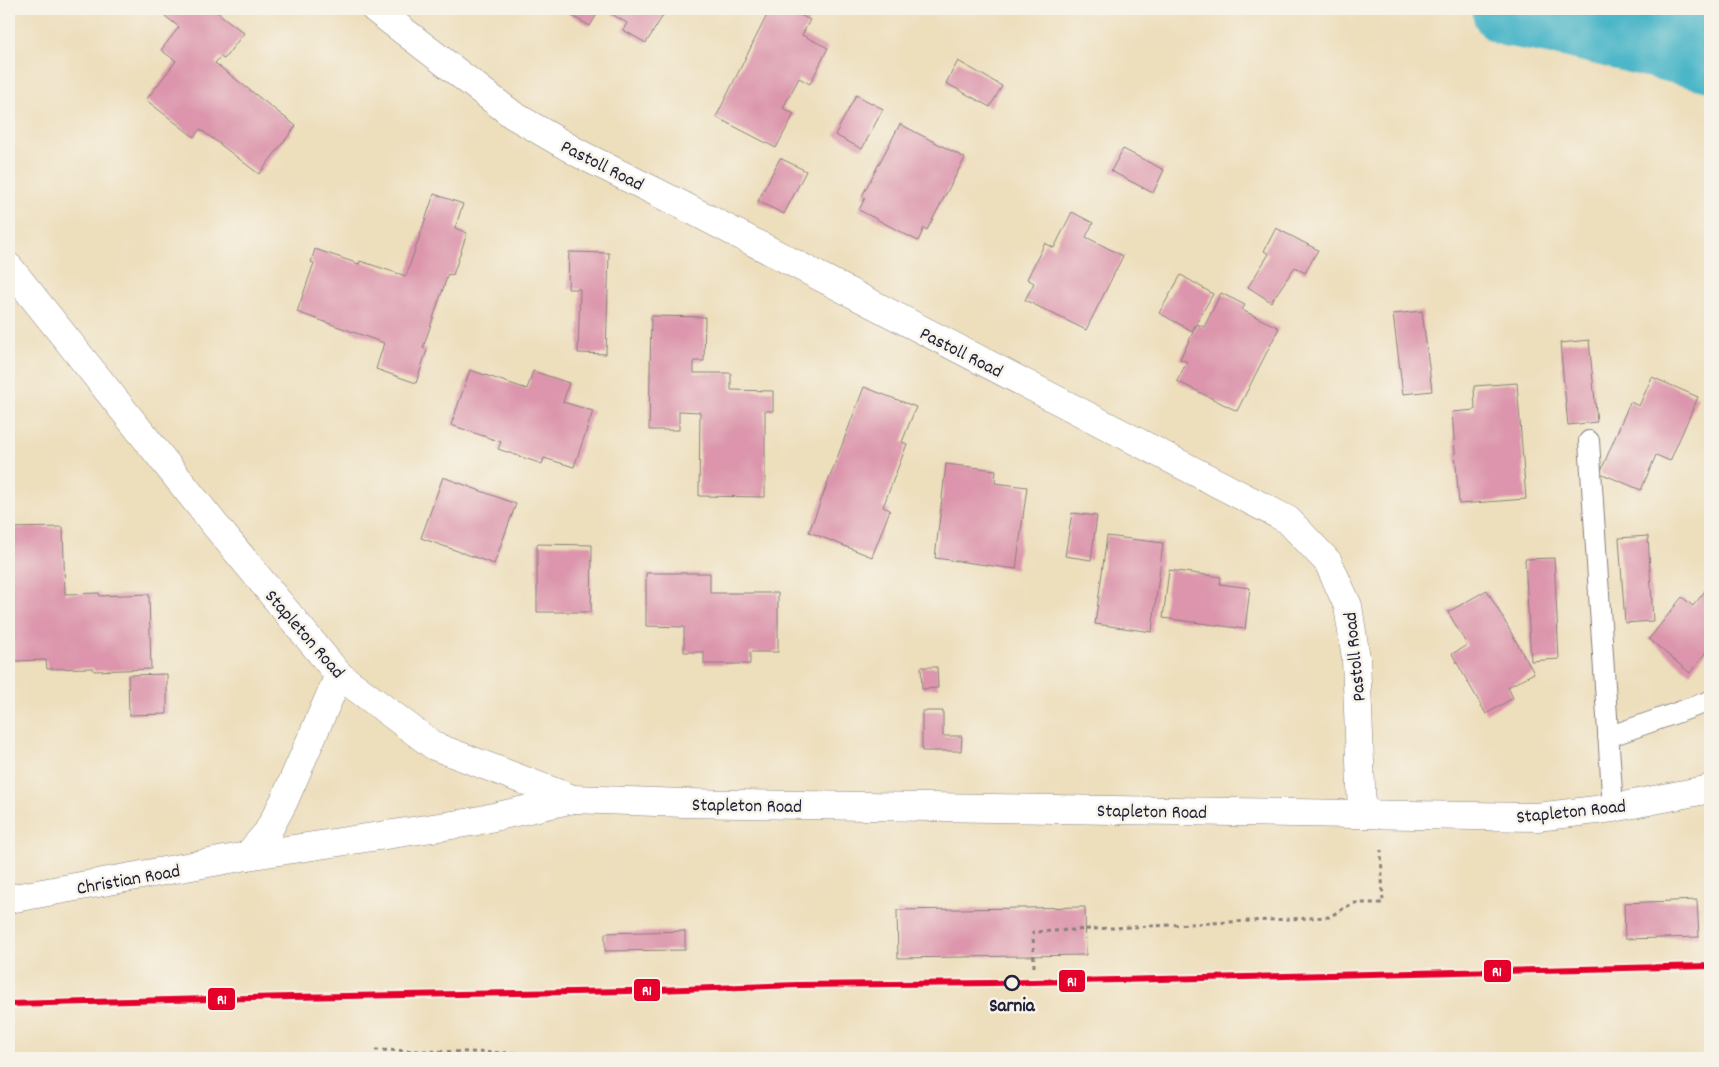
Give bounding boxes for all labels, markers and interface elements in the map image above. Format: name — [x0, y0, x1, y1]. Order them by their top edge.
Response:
street label: Pastoll Road — [555, 135, 648, 200]
street label: Pastoll Road — [914, 322, 1007, 387]
street label: Stapleton Road — [257, 585, 350, 686]
street label: Pastoll Road — [1338, 611, 1375, 703]
street label: Stapleton Road — [692, 793, 802, 822]
street label: Stapleton Road — [1515, 794, 1628, 833]
street label: Stapleton Road — [1097, 799, 1207, 828]
street label: Christian Road — [75, 859, 182, 904]
line badge: R1 — [1483, 959, 1512, 983]
text: R1 — [1492, 963, 1502, 983]
line badge: R1 — [1058, 969, 1086, 993]
text: R1 — [1067, 973, 1077, 993]
marker: Sarnia — [1004, 975, 1020, 991]
line badge: R1 — [633, 978, 661, 1002]
text: R1 — [642, 982, 652, 1002]
line badge: R1 — [207, 987, 236, 1011]
text: R1 — [217, 991, 227, 1011]
place label: Sarnia — [989, 994, 1036, 1021]

